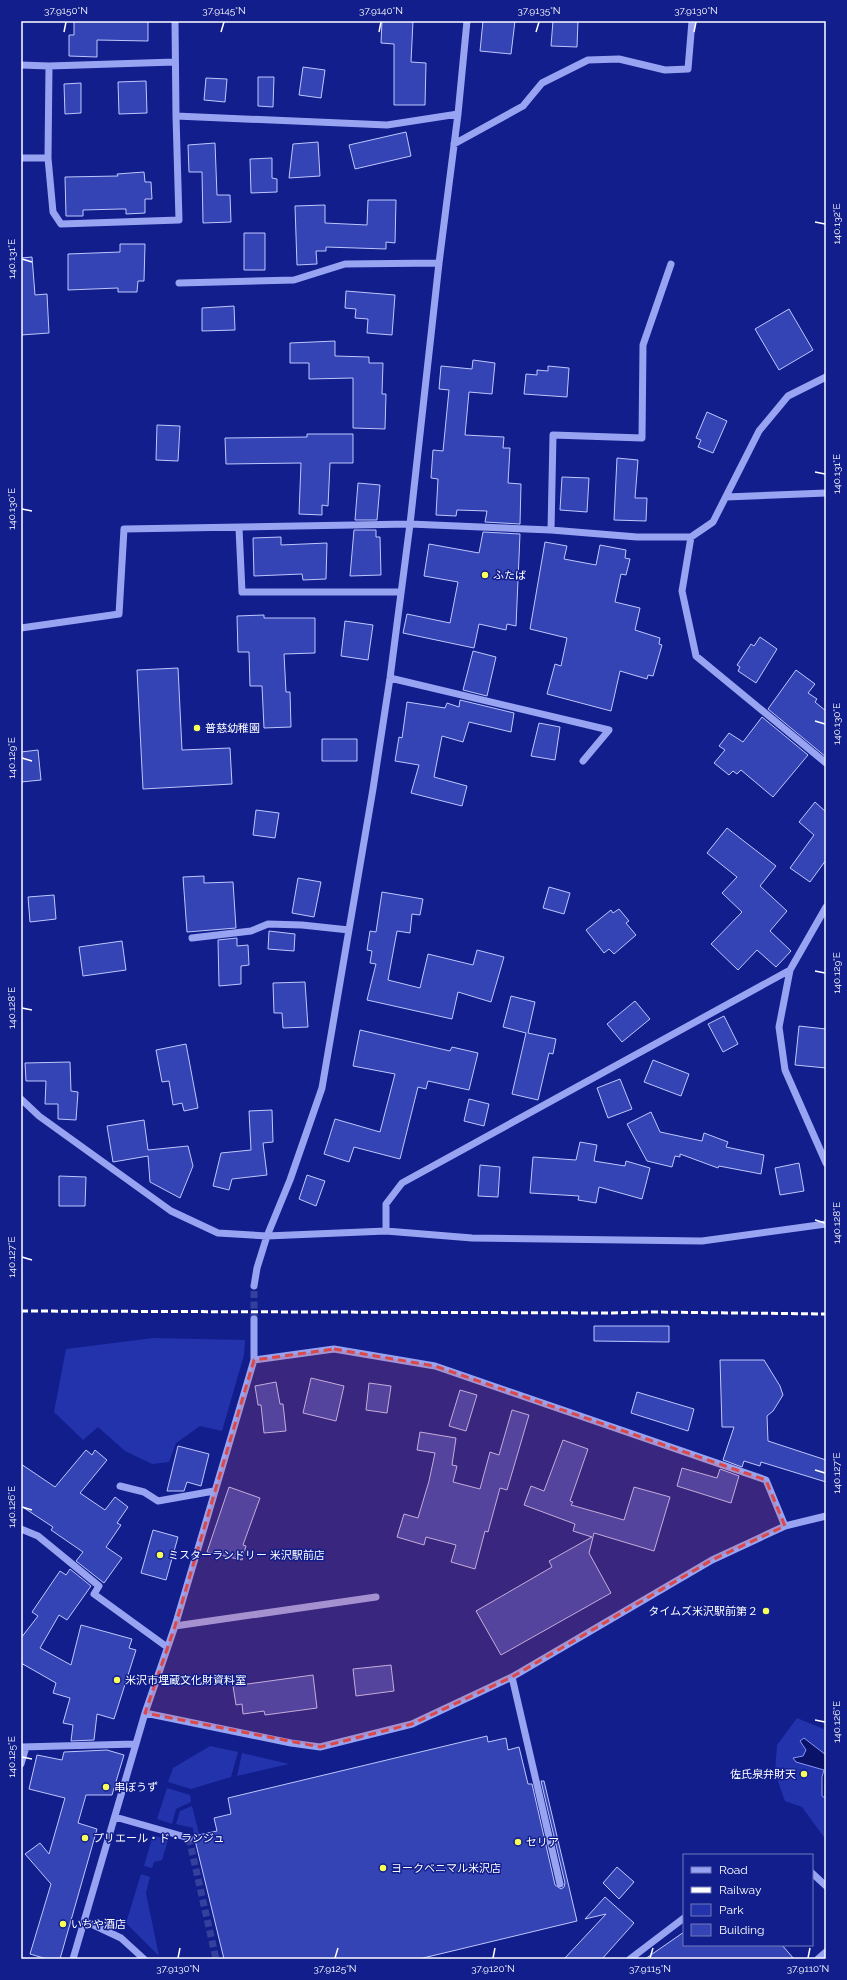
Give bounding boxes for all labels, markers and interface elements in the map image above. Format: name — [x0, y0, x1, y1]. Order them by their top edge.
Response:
text: 37.9150°N — [44, 5, 88, 16]
text: 37.9145°N — [202, 5, 246, 16]
text: 37.9140°N — [359, 5, 403, 16]
text: 37.9135°N — [517, 5, 561, 16]
text: 37.9130°N — [674, 5, 718, 16]
text: 140.132°E — [831, 203, 842, 245]
text: 140.131°E — [6, 239, 17, 279]
text: 140.131°E — [831, 454, 842, 494]
text: 140.130°E — [6, 488, 17, 530]
place label: ふたば — [493, 569, 526, 582]
marker: ふたば — [480, 570, 490, 580]
text: 140.130°E — [831, 703, 842, 745]
place label: 普慈幼稚園 — [205, 722, 260, 735]
marker: 普慈幼稚園 — [192, 723, 202, 733]
text: 140.129°E — [6, 737, 17, 779]
text: 140.129°E — [831, 952, 842, 994]
text: 140.128°E — [6, 987, 17, 1029]
text: 140.128°E — [831, 1202, 842, 1244]
text: 140.127°E — [6, 1236, 17, 1278]
text: 140.127°E — [831, 1452, 842, 1494]
text: 140.126°E — [6, 1486, 17, 1528]
place label: ミスターランドリー 米沢駅前店 — [168, 1549, 325, 1562]
marker: ミスターランドリー 米沢駅前店 — [155, 1550, 165, 1560]
place label: タイムズ米沢駅前第２ — [648, 1605, 758, 1618]
marker: タイムズ米沢駅前第２ — [761, 1606, 771, 1616]
place label: 米沢市埋蔵文化財資料室 — [125, 1674, 246, 1687]
marker: 米沢市埋蔵文化財資料室 — [112, 1675, 122, 1685]
text: 140.126°E — [831, 1701, 842, 1743]
text: 140.125°E — [6, 1736, 17, 1778]
place label: 佐氏泉弁財天 — [730, 1768, 796, 1781]
marker: 佐氏泉弁財天 — [799, 1769, 809, 1779]
place label: 串ぼうず — [114, 1781, 158, 1794]
marker: 串ぼうず — [101, 1782, 111, 1792]
place label: プリエール・ド・ランジュ — [93, 1832, 224, 1845]
marker: プリエール・ド・ランジュ — [80, 1833, 90, 1843]
place label: セリア — [526, 1836, 559, 1849]
marker: セリア — [513, 1837, 523, 1847]
legend — [683, 1854, 813, 1946]
place label: ヨークベニマル米沢店 — [391, 1862, 501, 1875]
marker: ヨークベニマル米沢店 — [378, 1863, 388, 1873]
text: Road — [719, 1863, 748, 1877]
text: Railway — [719, 1883, 762, 1897]
text: Park — [719, 1903, 744, 1917]
place label: いちや酒店 — [71, 1918, 126, 1931]
marker: いちや酒店 — [58, 1919, 68, 1929]
text: Building — [719, 1923, 765, 1937]
text: 37.9130°N — [156, 1963, 200, 1974]
text: 37.9125°N — [313, 1963, 357, 1974]
text: 37.9120°N — [471, 1963, 515, 1974]
text: 37.9115°N — [629, 1963, 671, 1974]
text: 37.9110°N — [787, 1963, 829, 1974]

